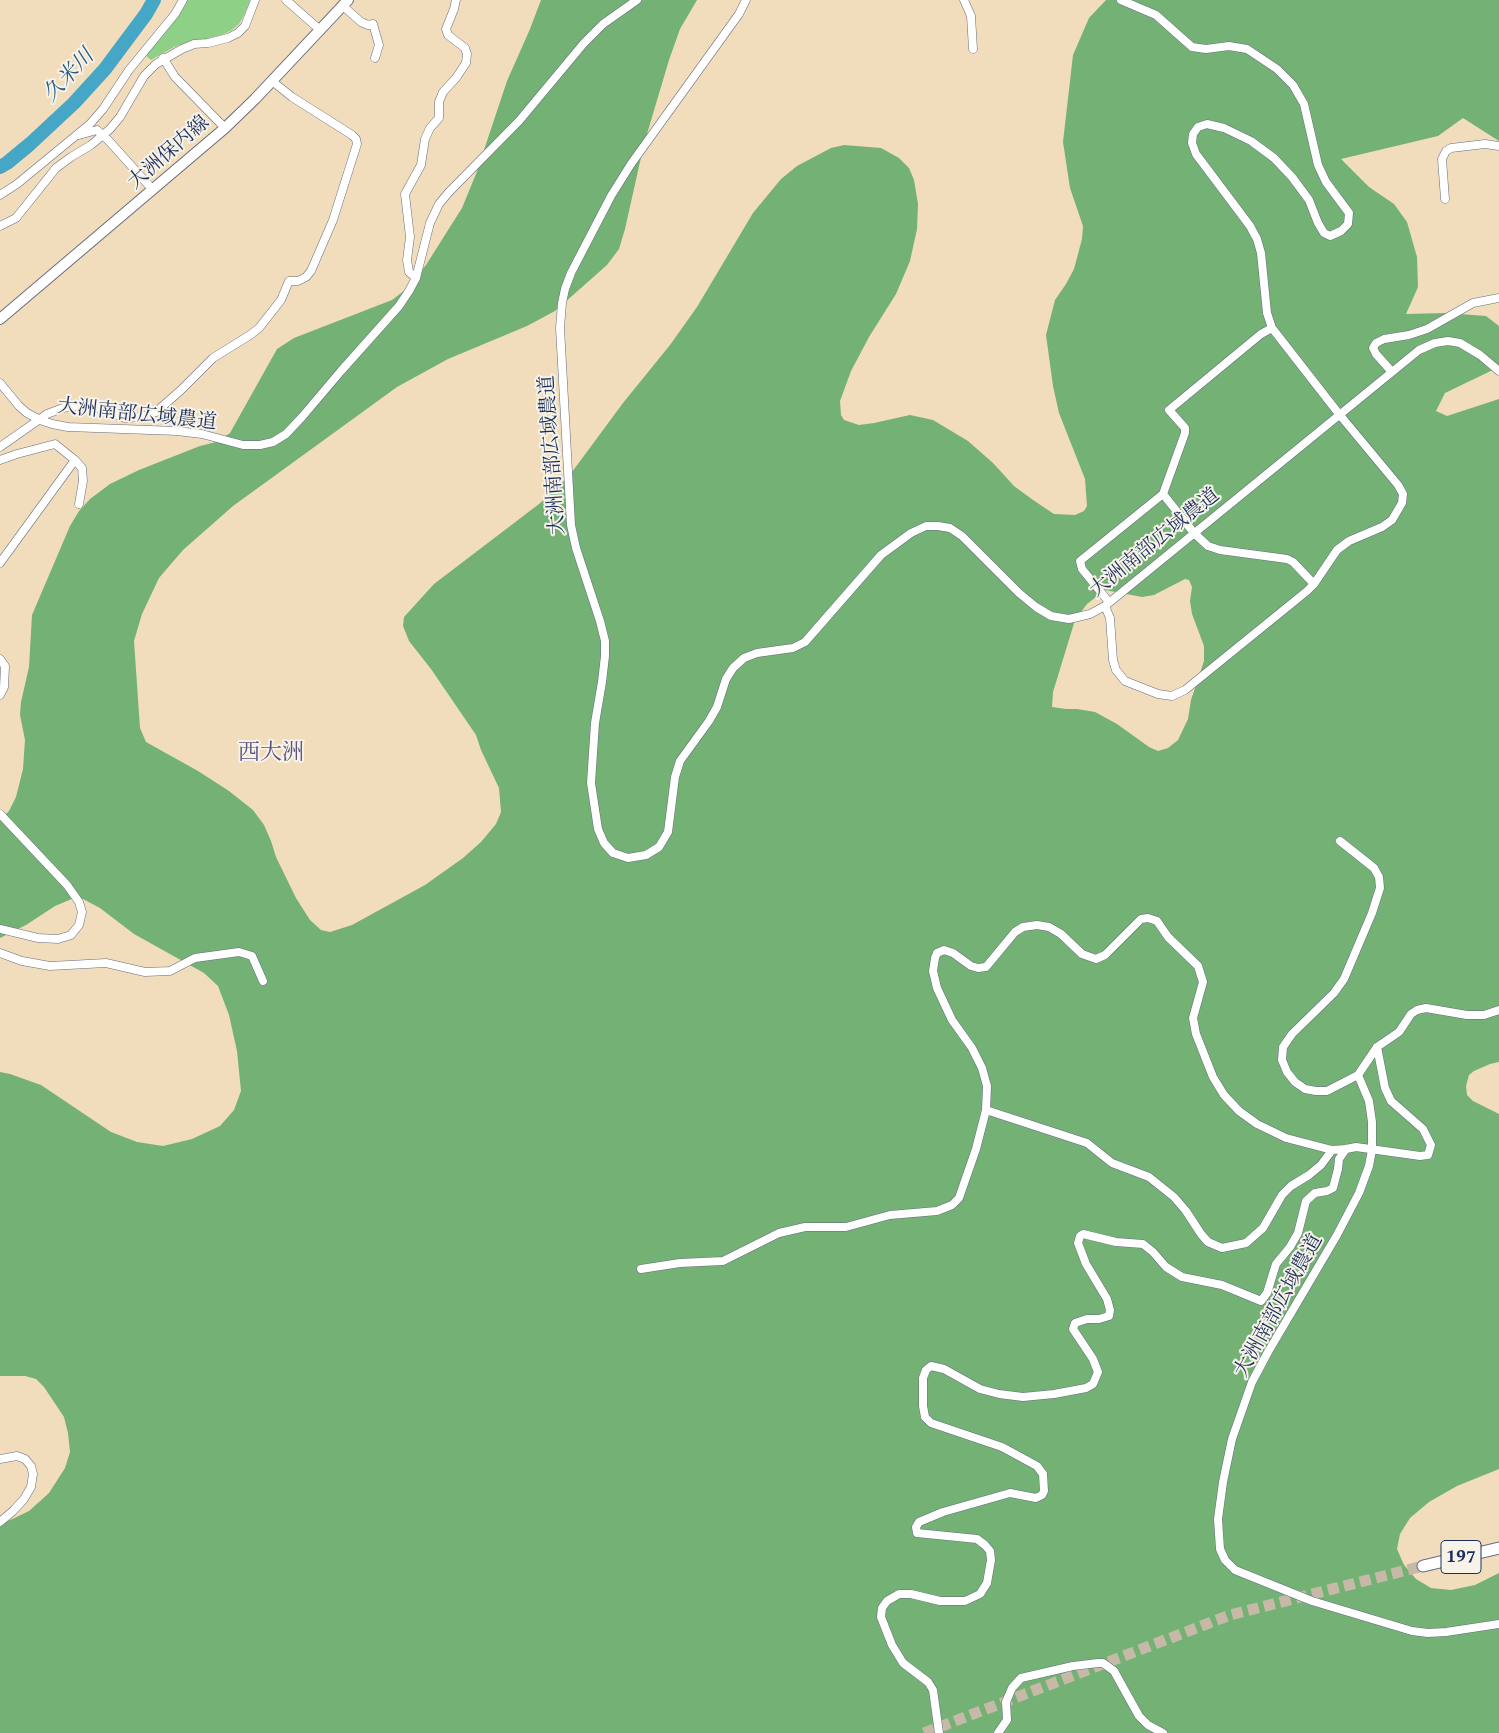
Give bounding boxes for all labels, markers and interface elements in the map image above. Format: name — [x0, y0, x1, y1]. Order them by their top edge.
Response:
water label: 久米川 — [38, 44, 100, 108]
street label: 大洲保内線 — [123, 111, 215, 195]
street label: 大洲南部広域農道 — [535, 374, 571, 536]
street label: 大洲南部広域農道 — [56, 395, 218, 435]
street label: 大洲南部広域農道 — [1085, 483, 1225, 603]
district label: 西大洲 — [238, 740, 304, 766]
street label: 大洲南部広域農道 — [1230, 1230, 1328, 1382]
road number: 197 — [1441, 1540, 1481, 1574]

